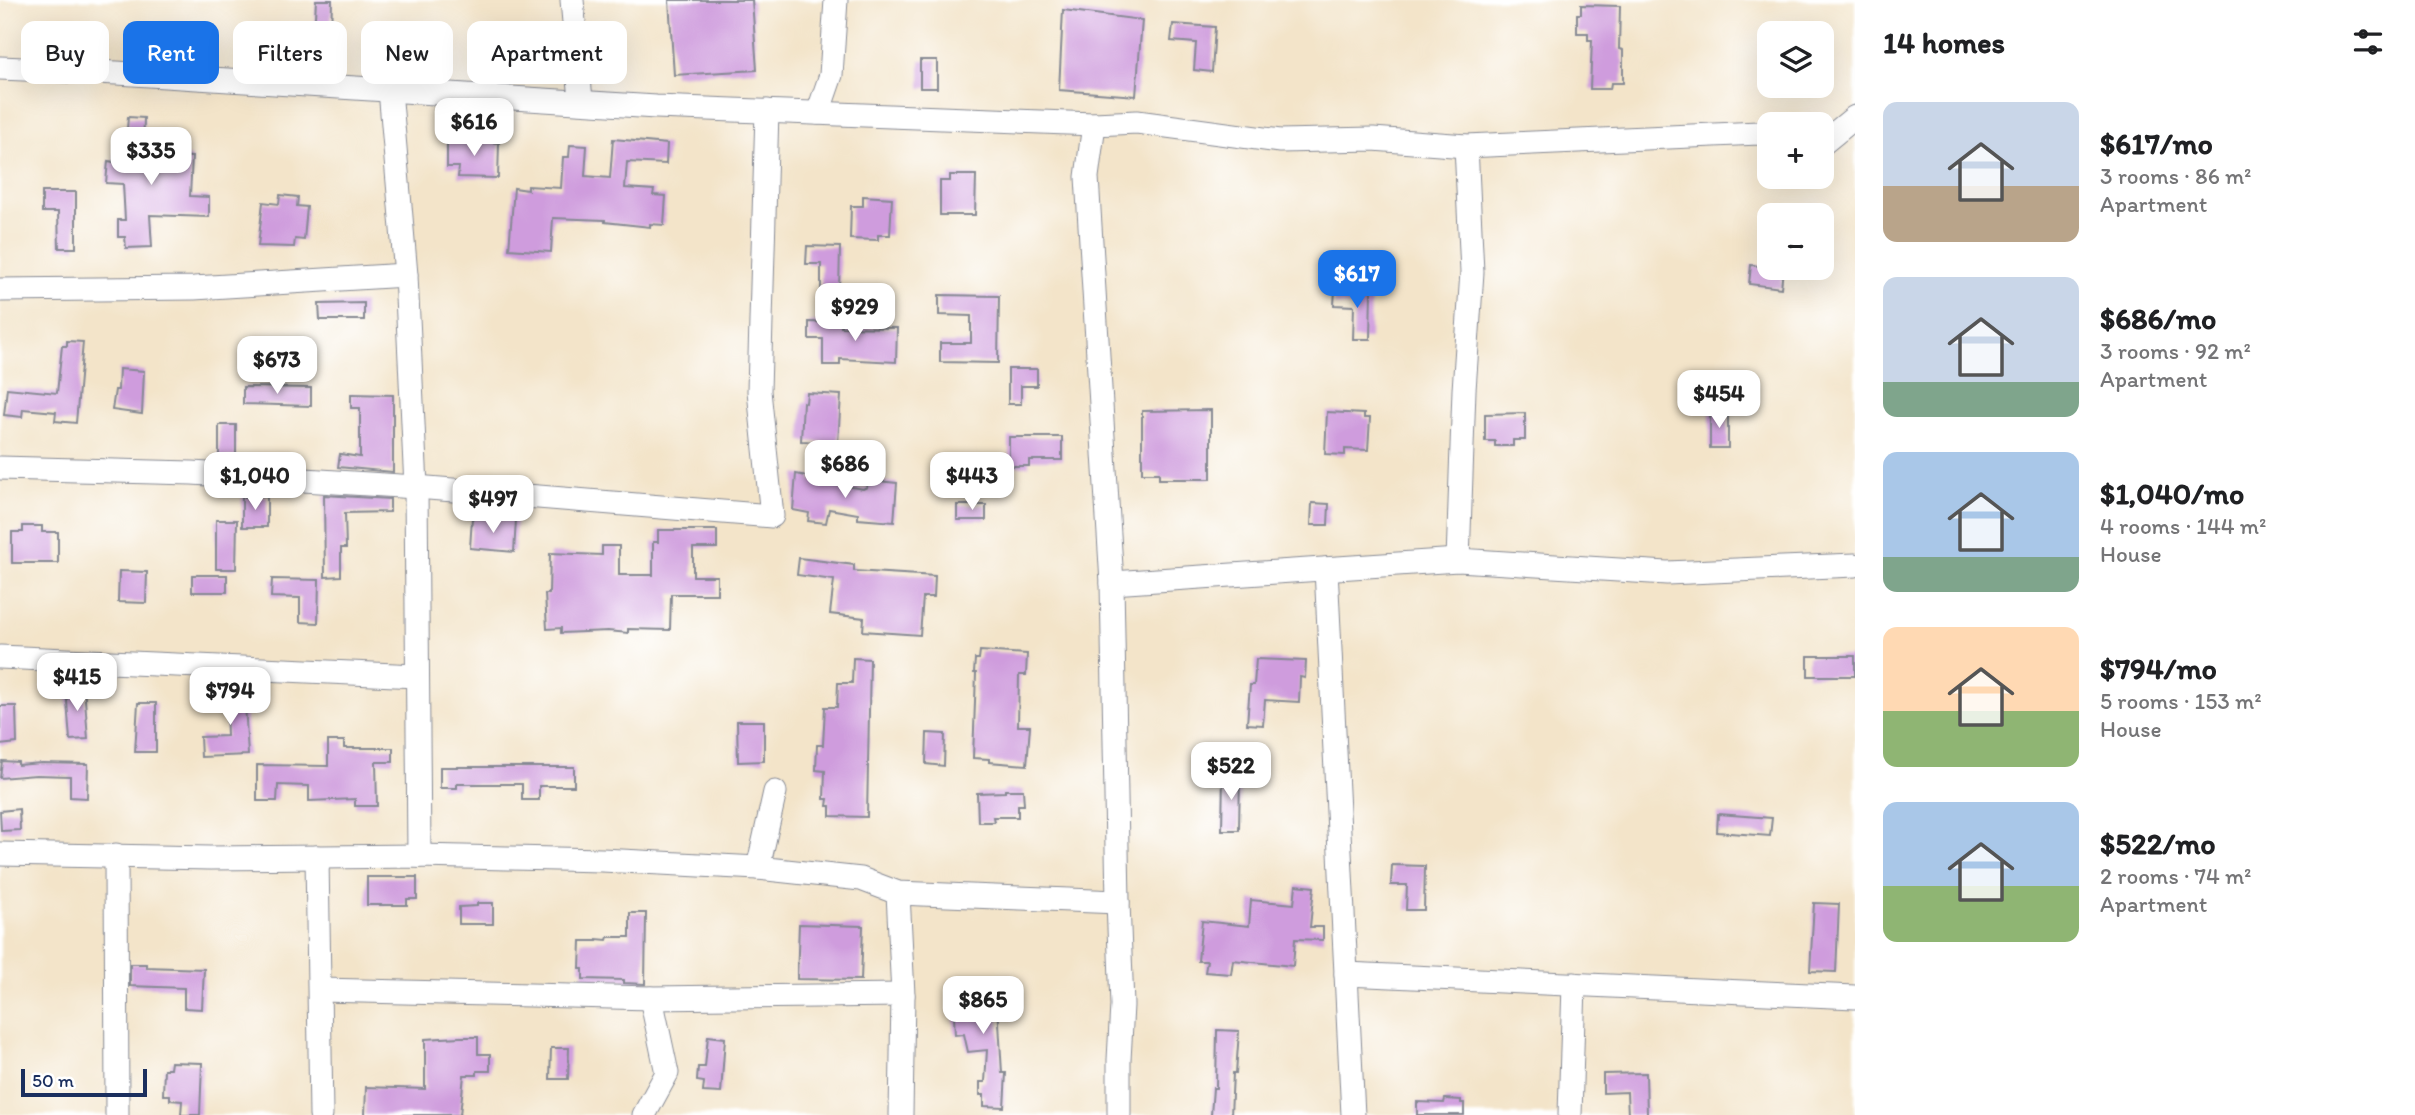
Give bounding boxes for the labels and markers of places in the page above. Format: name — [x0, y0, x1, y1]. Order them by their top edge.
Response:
pin: $616 — [433, 99, 515, 158]
pin: $335 — [110, 128, 192, 187]
pin: $617 — [1316, 250, 1398, 310]
pin: $929 — [814, 284, 896, 343]
pin: $673 — [236, 336, 318, 396]
pin: $454 — [1678, 370, 1760, 430]
pin: $686 — [804, 440, 886, 500]
pin: $1,040 — [198, 452, 312, 512]
pin: $443 — [931, 452, 1013, 512]
pin: $497 — [452, 476, 534, 535]
pin: $415 — [36, 654, 118, 713]
pin: $794 — [189, 668, 271, 727]
pin: $522 — [1190, 742, 1272, 802]
pin: $865 — [942, 976, 1024, 1036]

